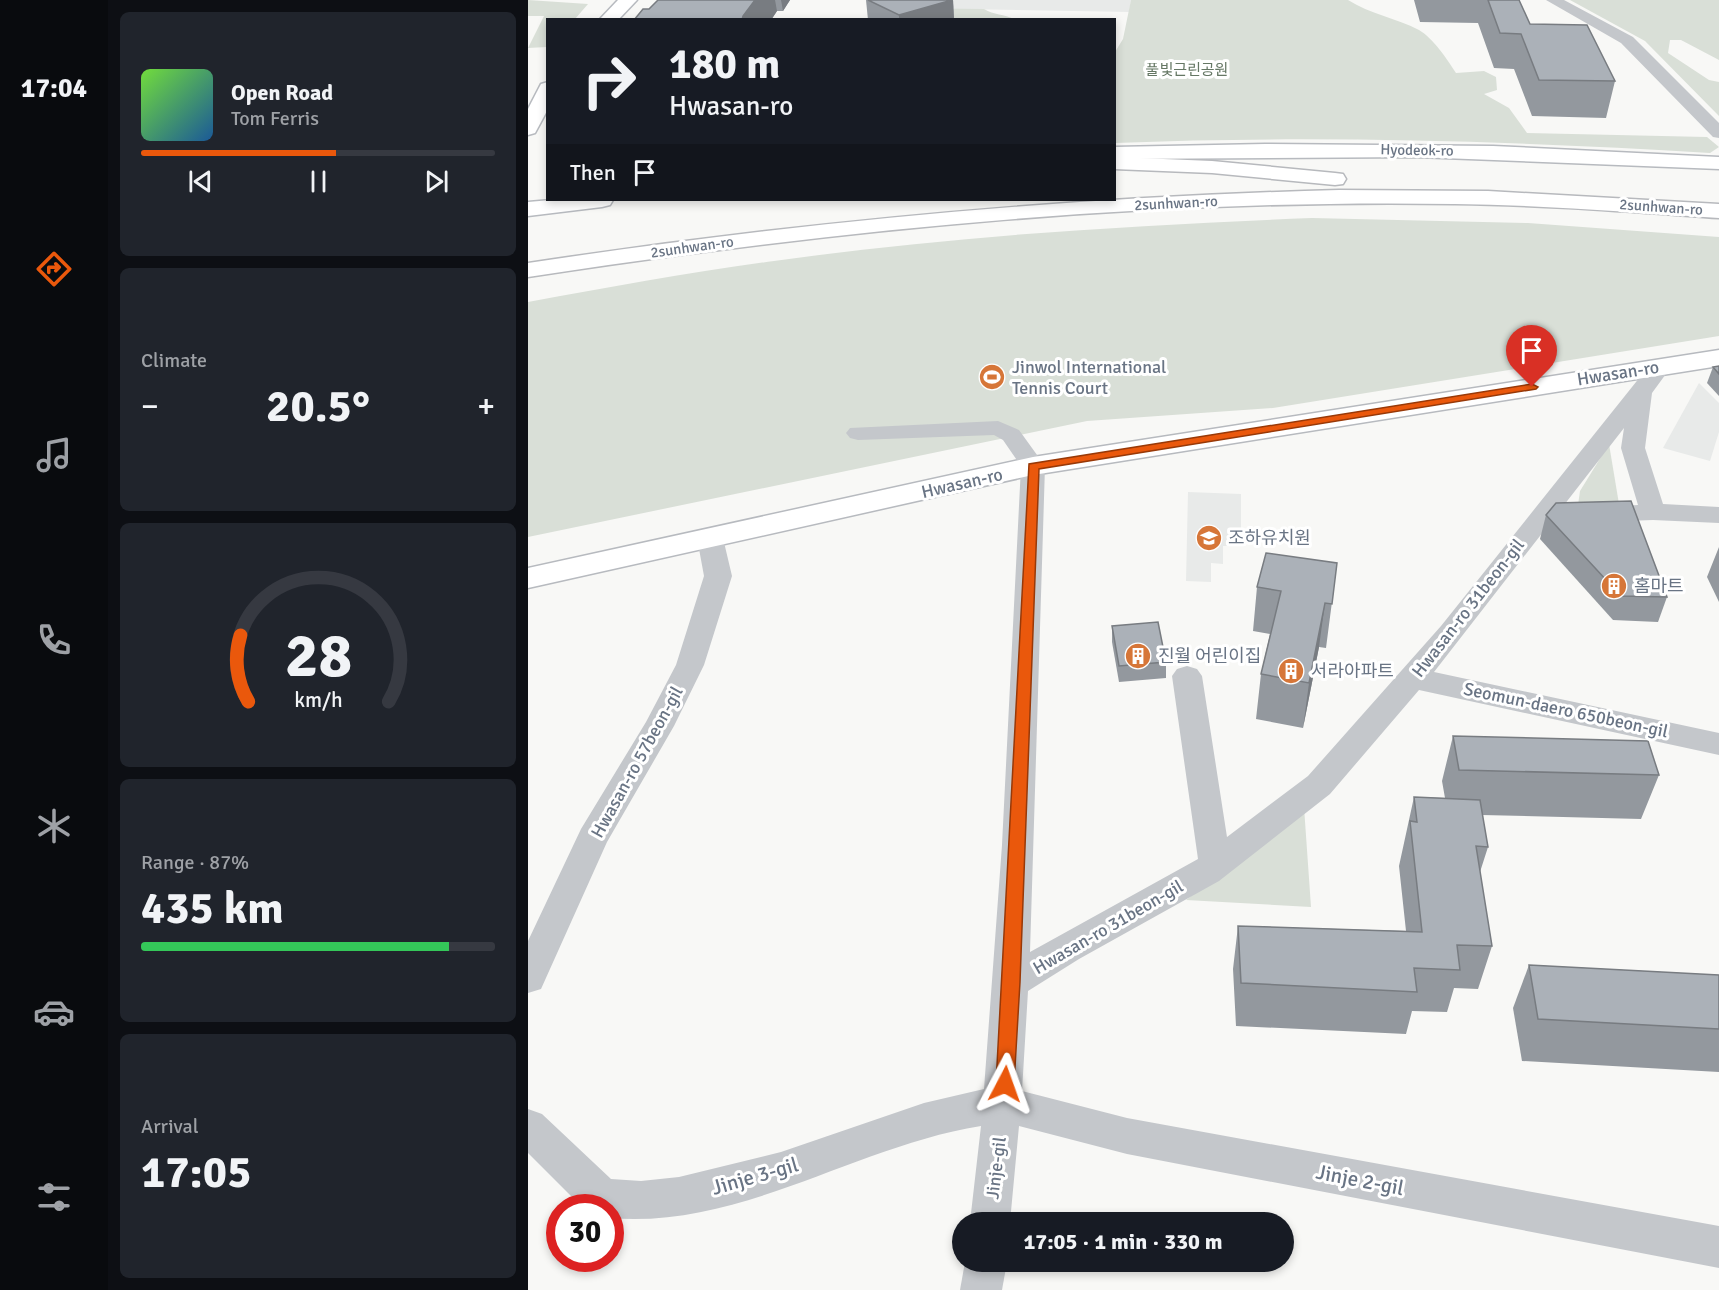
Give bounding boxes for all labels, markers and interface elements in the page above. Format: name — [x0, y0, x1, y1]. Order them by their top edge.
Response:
text: 180 m — [669, 39, 780, 90]
icon: right — [570, 42, 648, 120]
park label: 풀빛근린공원 — [1146, 61, 1228, 79]
text: 17:04 — [21, 72, 87, 105]
text: Open Road — [231, 79, 333, 106]
text: Hwasan-ro — [669, 90, 793, 123]
text: Tom Ferris — [231, 106, 319, 131]
street label: Hyodeok-ro — [1380, 140, 1454, 160]
icon: arrive — [628, 156, 661, 189]
text: Then — [570, 159, 616, 186]
icon: previous — [184, 165, 217, 198]
icon: pause — [302, 165, 335, 198]
icon: next — [420, 165, 453, 198]
street label: 2sunhwan-ro — [1134, 192, 1218, 214]
street label: 2sunhwan-ro — [1619, 195, 1704, 219]
street label: 2sunhwan-ro — [649, 232, 735, 262]
icon: directions — [33, 248, 75, 290]
pin — [1506, 325, 1557, 387]
icon: arrive — [1515, 334, 1548, 367]
text: Climate — [141, 348, 207, 373]
place label: Jinwol International Tennis Court — [1012, 356, 1166, 399]
street label: Hwasan-ro — [1575, 356, 1661, 390]
sports icon: Jinwol International Tennis Court — [977, 362, 1007, 392]
text: 20.5° — [266, 379, 370, 434]
text: − — [141, 386, 159, 427]
text: + — [477, 386, 495, 427]
icon: music — [33, 434, 75, 476]
street label: Hwasan-ro — [919, 463, 1005, 503]
school or university icon: 조하유치원 — [1194, 523, 1224, 553]
place label: 조하유치원 — [1228, 527, 1311, 549]
street label: Hwasan-ro 31beon-gil — [1407, 534, 1529, 682]
building icon: 홈마트 — [1599, 571, 1629, 601]
place label: 홈마트 — [1634, 575, 1684, 597]
text: 28 — [284, 617, 352, 694]
icon: phone — [33, 619, 75, 661]
building icon: 진월 어린이집 — [1123, 641, 1153, 671]
place label: 진월 어린이집 — [1158, 645, 1261, 667]
building icon: 서라아파트 — [1276, 656, 1306, 686]
place label: 서라아파트 — [1311, 660, 1394, 682]
street label: Seomun-daero 650beon-gil — [1462, 678, 1670, 742]
street label: Hwasan-ro 57beon-gil — [586, 682, 688, 842]
text: km/h — [294, 687, 342, 713]
icon: climate — [33, 805, 75, 847]
text: Range · 87% — [141, 850, 249, 875]
street label: Hwasan-ro 31beon-gil — [1029, 875, 1187, 979]
text: 435 km — [141, 881, 284, 936]
icon: car — [33, 991, 75, 1033]
position arrow — [973, 1052, 1037, 1116]
text: Arrival — [141, 1114, 199, 1139]
street label: Jinje-gil — [981, 1136, 1011, 1200]
text: 17:05 — [141, 1145, 251, 1200]
street label: Jinje 3-gil — [709, 1151, 801, 1201]
street label: Jinje 2-gil — [1314, 1159, 1406, 1201]
icon: filters — [33, 1176, 75, 1218]
speed limit sign: 30 — [546, 1194, 624, 1272]
text: 17:05 · 1 min · 330 m — [1023, 1228, 1223, 1255]

